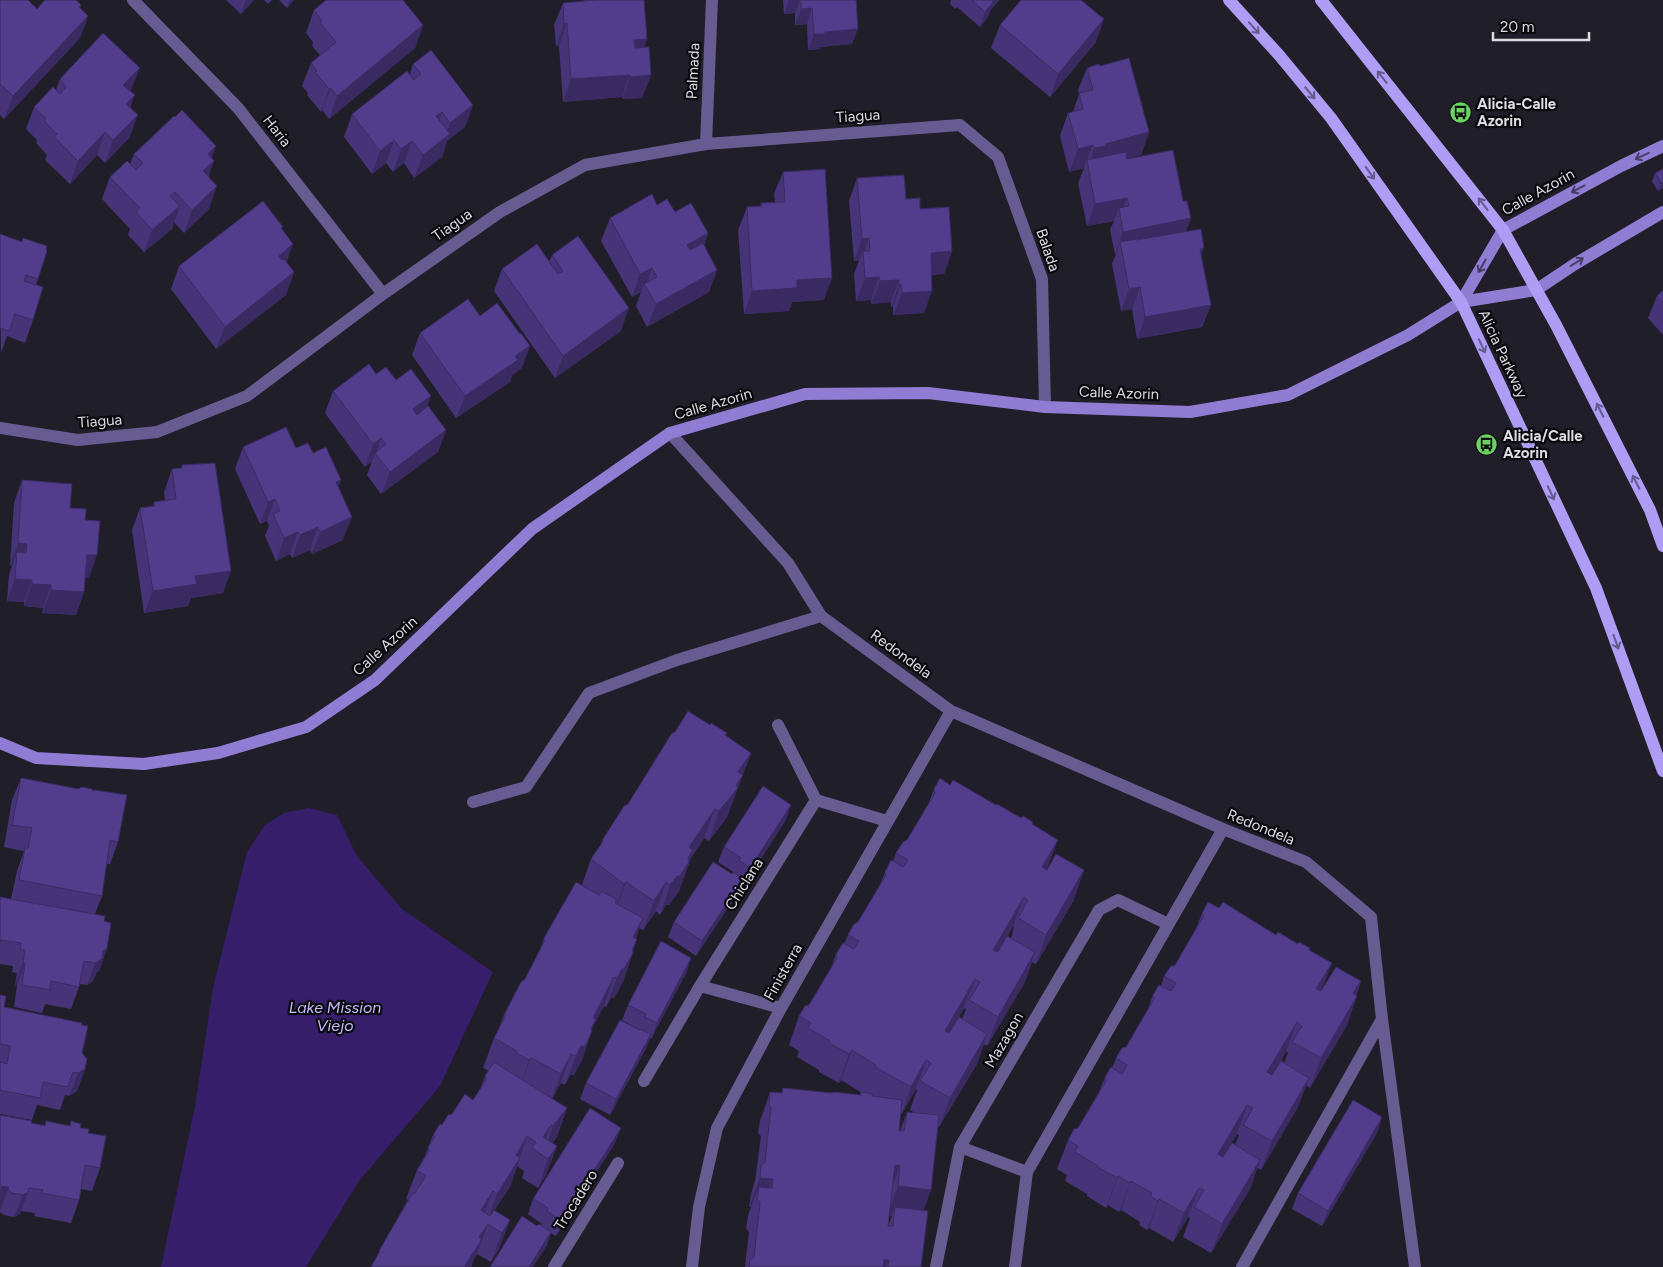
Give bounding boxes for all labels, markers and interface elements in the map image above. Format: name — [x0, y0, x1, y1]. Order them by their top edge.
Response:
scale bar — [1493, 10, 1589, 42]
text: 20 m — [1500, 18, 1534, 36]
one-way arrow — [1248, 21, 1260, 34]
street label: Palmada — [683, 42, 703, 100]
one-way arrow — [1376, 71, 1387, 84]
one-way arrow — [1304, 86, 1316, 99]
place label: Alicia-Calle Azorin — [1477, 95, 1557, 130]
bus stop icon: Alicia-Calle Azorin — [1449, 101, 1473, 125]
street label: Tiagua — [835, 105, 881, 127]
street label: Haria — [259, 112, 295, 150]
one-way arrow — [1635, 152, 1650, 161]
street label: Calle Azorin — [1499, 165, 1577, 219]
one-way arrow — [1365, 166, 1375, 180]
one-way arrow — [1571, 184, 1586, 194]
one-way arrow — [1477, 198, 1488, 211]
street label: Tiagua — [429, 205, 475, 245]
street label: Balada — [1032, 226, 1064, 274]
one-way arrow — [1569, 257, 1583, 267]
one-way arrow — [1476, 258, 1486, 273]
street label: Alicia Parkway — [1475, 307, 1531, 401]
one-way arrow — [1477, 338, 1487, 353]
street label: Calle Azorin — [1079, 383, 1159, 403]
street label: Calle Azorin — [672, 384, 754, 424]
one-way arrow — [1595, 403, 1604, 418]
street label: Tiagua — [77, 410, 123, 432]
place label: Alicia/Calle Azorin — [1503, 427, 1583, 462]
bus stop icon: Alicia/Calle Azorin — [1475, 433, 1499, 457]
one-way arrow — [1631, 474, 1641, 489]
one-way arrow — [1547, 485, 1556, 500]
street label: Calle Azorin — [349, 613, 421, 679]
street label: Redondela — [867, 626, 935, 682]
one-way arrow — [1612, 634, 1621, 649]
street label: Redondela — [1225, 805, 1297, 849]
street label: Chiclana — [721, 855, 767, 913]
street label: Finisterra — [760, 940, 806, 1004]
water label: Lake Mission Viejo — [289, 998, 381, 1035]
street label: Mazagon — [981, 1009, 1027, 1071]
street label: Trocadero — [550, 1166, 602, 1234]

